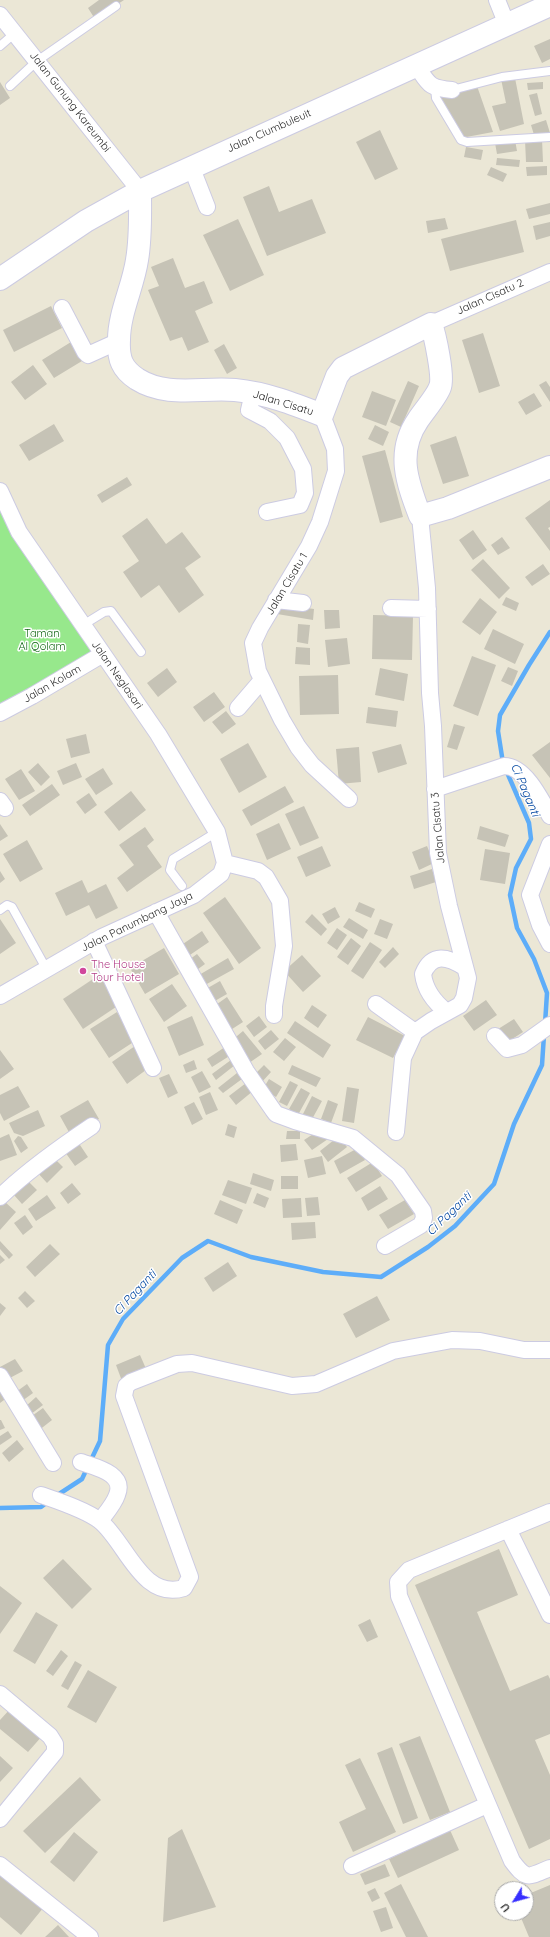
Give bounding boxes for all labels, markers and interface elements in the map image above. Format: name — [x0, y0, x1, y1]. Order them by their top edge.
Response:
street label: Jalan Gunung Kareumbi — [27, 49, 113, 155]
street label: Jalan Ciumbuleuit — [225, 106, 313, 156]
street label: Jalan Cisatu 2 — [454, 276, 526, 318]
street label: Jalan Cisatu — [251, 387, 315, 419]
street label: Jalan Cisatu 1 — [263, 551, 311, 617]
park label: Taman Al Qolam — [18, 627, 66, 653]
street label: Jalan Neglasari — [89, 638, 145, 712]
street label: Jalan Kolam — [21, 662, 83, 706]
water label: Ci Paganti — [507, 761, 543, 819]
street label: Jalan Cisatu 3 — [428, 792, 448, 864]
street label: Jalan Panumbang Jaya — [79, 889, 195, 955]
place label: The House Tour Hotel — [91, 958, 145, 984]
marker: The House Tour Hotel — [78, 966, 88, 976]
water label: Ci Paganti — [424, 1189, 474, 1239]
water label: Ci Paganti — [111, 1267, 159, 1319]
north arrow — [494, 1881, 534, 1921]
text: U — [497, 1900, 513, 1915]

